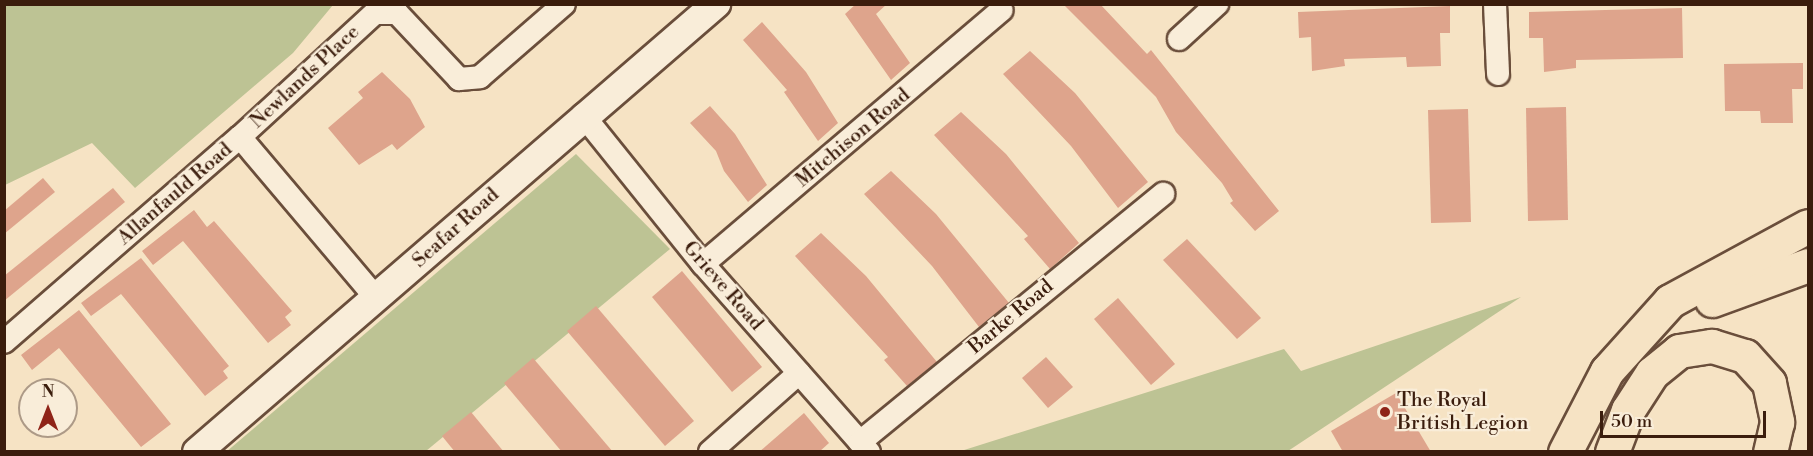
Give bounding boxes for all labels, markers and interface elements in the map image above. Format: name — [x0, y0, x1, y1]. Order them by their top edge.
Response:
street label: Newlands Place — [245, 20, 365, 134]
street label: Mitchison Road — [791, 83, 915, 193]
street label: Allanfauld Road — [113, 138, 237, 250]
street label: Seafar Road — [408, 183, 504, 273]
street label: Grieve Road — [678, 236, 768, 336]
street label: Barke Road — [964, 275, 1058, 359]
north arrow — [18, 378, 78, 438]
text: N — [42, 382, 54, 402]
place label: The Royal British Legion — [1397, 388, 1528, 435]
scale bar — [1603, 399, 1770, 437]
marker: The Royal British Legion — [1378, 405, 1392, 419]
text: 50 m — [1611, 410, 1652, 433]

